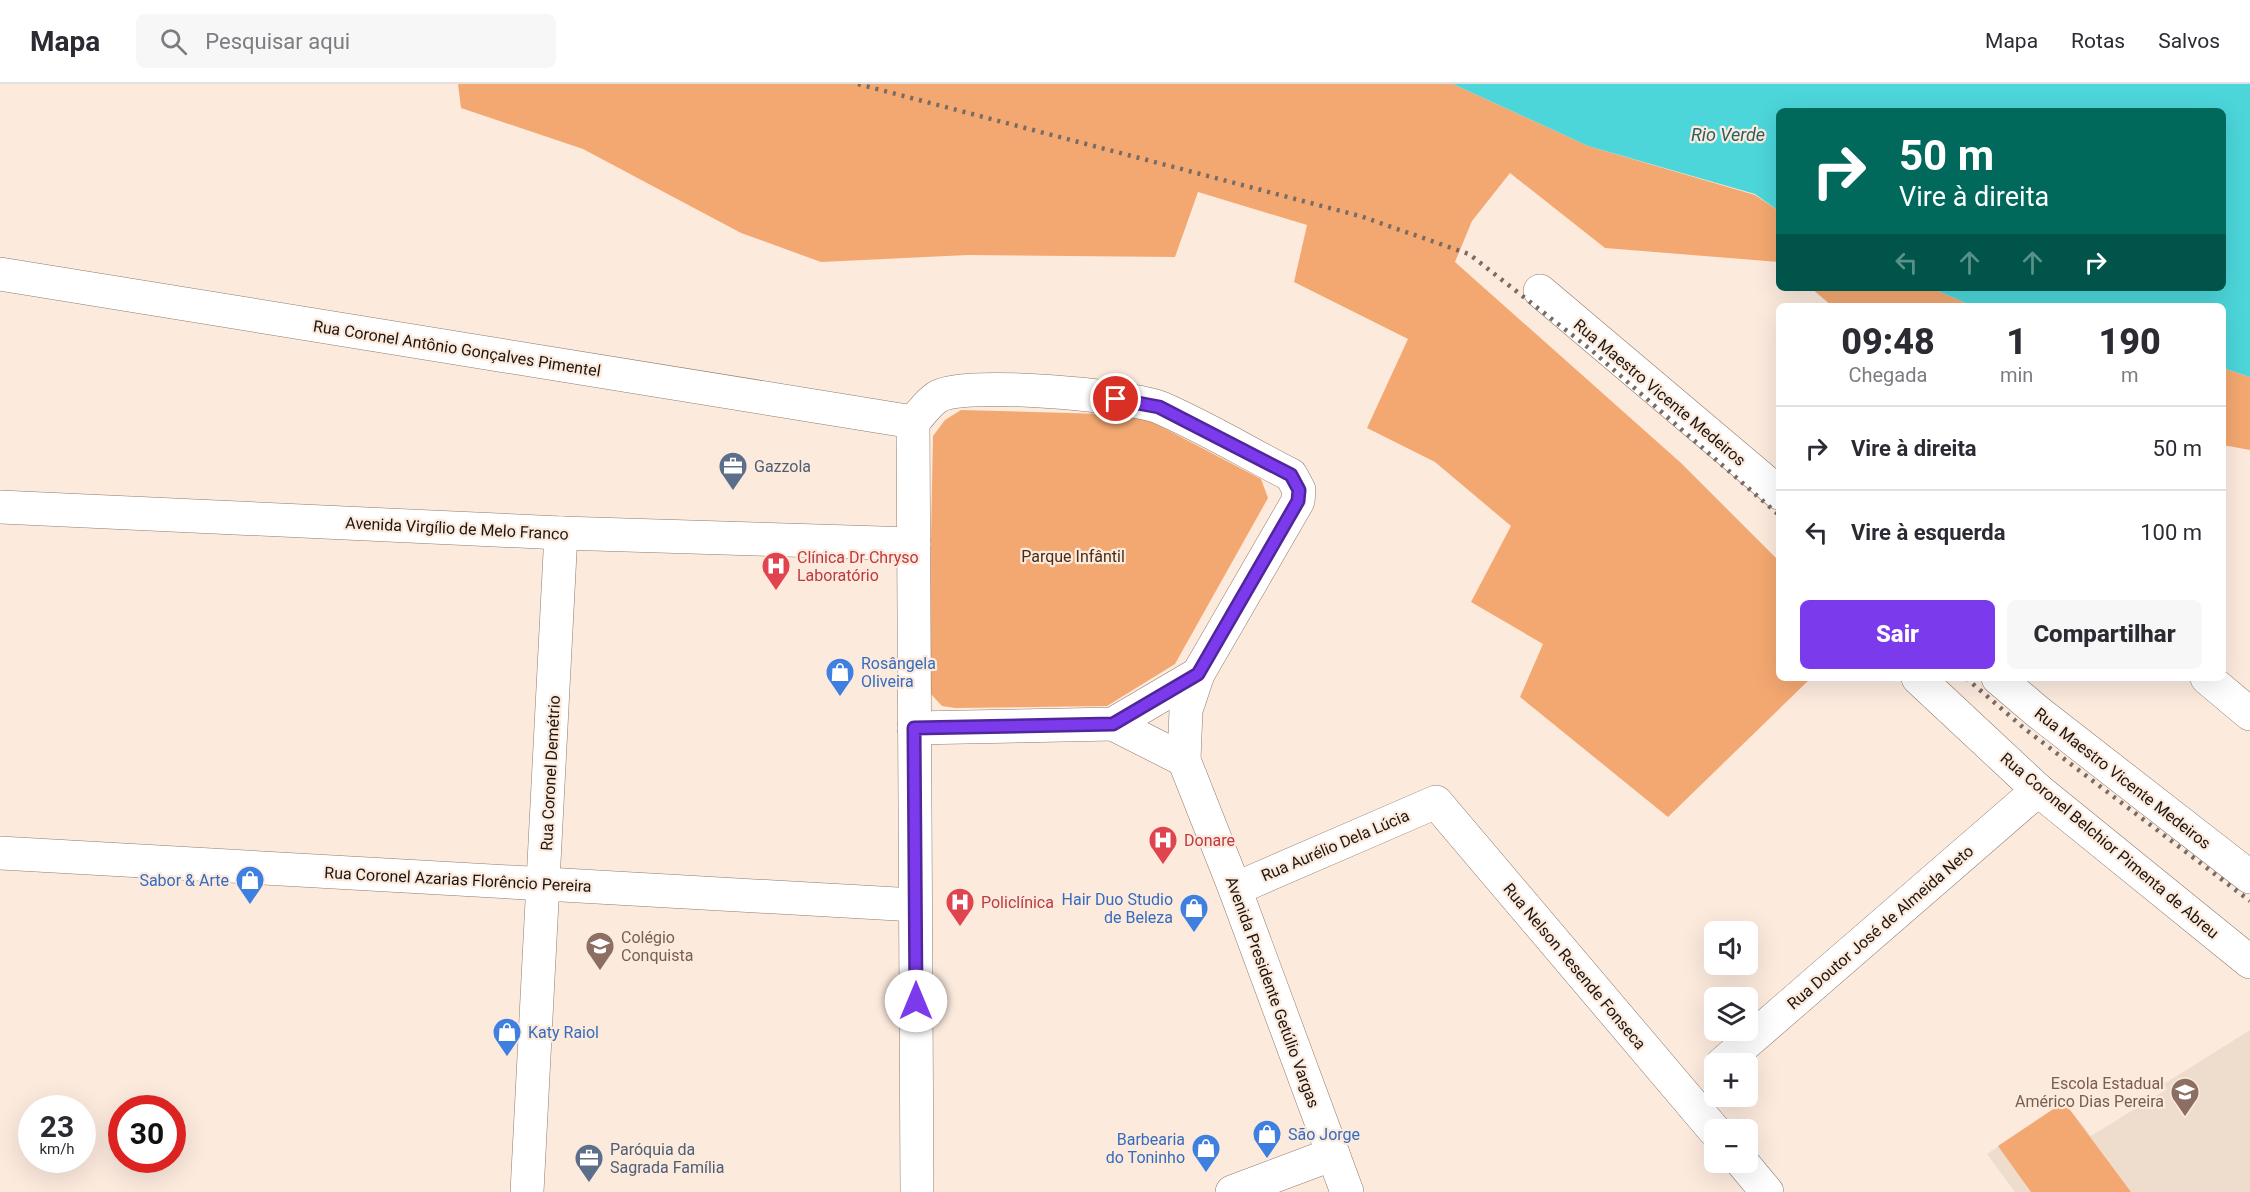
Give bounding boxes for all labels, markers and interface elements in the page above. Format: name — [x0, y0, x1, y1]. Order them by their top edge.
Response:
search box — [136, 14, 556, 68]
text: Mapa — [30, 25, 100, 58]
icon: search — [157, 25, 190, 58]
text: Pesquisar aqui — [205, 29, 350, 54]
text: Mapa — [1985, 29, 2038, 53]
text: Rotas — [2071, 29, 2125, 53]
text: Salvos — [2158, 29, 2220, 53]
water label: Rio Verde — [1691, 124, 1765, 145]
text: 50 m — [1899, 131, 1994, 180]
icon: right — [1800, 132, 1878, 210]
text: Vire à direita — [1899, 181, 2049, 213]
icon: left — [1890, 246, 1923, 279]
icon: ahead — [1953, 246, 1986, 279]
icon: ahead — [2016, 246, 2049, 279]
icon: right — [2079, 246, 2112, 279]
street label: Rua Maestro Vicente Medeiros — [1570, 315, 1749, 470]
street label: Rua Coronel Antônio Gonçalves Pimentel — [312, 316, 602, 381]
text: 09:48 — [1841, 321, 1935, 363]
text: 1 — [2006, 321, 2027, 363]
text: 190 — [2099, 321, 2161, 363]
text: Chegada — [1848, 363, 1927, 387]
text: min — [2000, 363, 2033, 387]
text: m — [2121, 363, 2138, 387]
pin — [1090, 373, 1141, 424]
icon: arrive — [1099, 382, 1132, 415]
icon: right — [1800, 432, 1833, 465]
text: Vire à direita — [1851, 436, 1977, 461]
text: 50 m — [2153, 436, 2202, 461]
office icon: Gazzola — [717, 450, 749, 492]
place label: Gazzola — [754, 457, 811, 476]
street label: Avenida Virgílio de Melo Franco — [345, 513, 569, 544]
icon: left — [1800, 516, 1833, 549]
text: Vire à esquerda — [1851, 520, 2005, 545]
text: 100 m — [2140, 520, 2202, 545]
park label: Parque Infântil — [1021, 547, 1125, 566]
place label: Clínica Dr Chryso Laboratório — [797, 548, 919, 585]
hospital icon: Clínica Dr Chryso Laboratório — [760, 550, 792, 592]
button: Sair — [1800, 600, 1995, 669]
button: Compartilhar — [2007, 600, 2202, 669]
place label: Rosângela Oliveira — [861, 654, 936, 691]
shop icon: Rosângela Oliveira — [824, 656, 856, 698]
street label: Rua Coronel Demétrio — [537, 695, 564, 851]
street label: Rua Maestro Vicente Medeiros — [2031, 704, 2215, 853]
street label: Rua Coronel Belchior Pimenta de Abreu — [1997, 748, 2223, 942]
street label: Rua Aurélio Dela Lúcia — [1258, 806, 1412, 885]
hospital icon: Donare — [1147, 824, 1179, 866]
place label: Donare — [1184, 831, 1235, 850]
street label: Rua Doutor José de Almeida Neto — [1784, 841, 1977, 1013]
street label: Rua Coronel Azarias Florêncio Pereira — [324, 863, 592, 896]
shop icon: Sabor & Arte — [234, 864, 266, 906]
place label: Sabor & Arte — [139, 871, 229, 890]
street label: Avenida Presidente Getúlio Vargas — [1222, 874, 1323, 1110]
street label: Rua Nelson Resende Fonseca — [1499, 879, 1650, 1053]
hospital icon: Policlínica — [944, 886, 976, 928]
place label: Hair Duo Studio de Beleza — [1062, 890, 1173, 927]
shop icon: Hair Duo Studio de Beleza — [1178, 892, 1210, 934]
place label: Policlínica — [981, 893, 1054, 912]
map controls — [1704, 921, 1758, 1173]
button: sound — [1704, 921, 1758, 975]
place label: Colégio Conquista — [621, 928, 693, 965]
school or university icon: Colégio Conquista — [584, 930, 616, 972]
position arrow — [884, 969, 948, 1033]
button: layers — [1704, 987, 1758, 1041]
shop icon: Katy Raiol — [491, 1016, 523, 1058]
place label: Katy Raiol — [528, 1023, 599, 1042]
button: + — [1704, 1053, 1758, 1107]
place label: Escola Estadual Américo Dias Pereira — [2015, 1074, 2164, 1111]
school or university icon: Escola Estadual Américo Dias Pereira — [2169, 1076, 2201, 1118]
speed limit sign: 30 — [108, 1095, 186, 1173]
text: 23 — [40, 1109, 74, 1144]
shop icon: São Jorge — [1251, 1118, 1283, 1160]
button: − — [1704, 1119, 1758, 1173]
place label: São Jorge — [1288, 1125, 1360, 1144]
place label: Barbearia do Toninho — [1106, 1130, 1185, 1167]
shop icon: Barbearia do Toninho — [1190, 1132, 1222, 1174]
text: km/h — [39, 1140, 75, 1158]
place label: Paróquia da Sagrada Família — [610, 1140, 724, 1177]
office icon: Paróquia da Sagrada Família — [573, 1142, 605, 1184]

